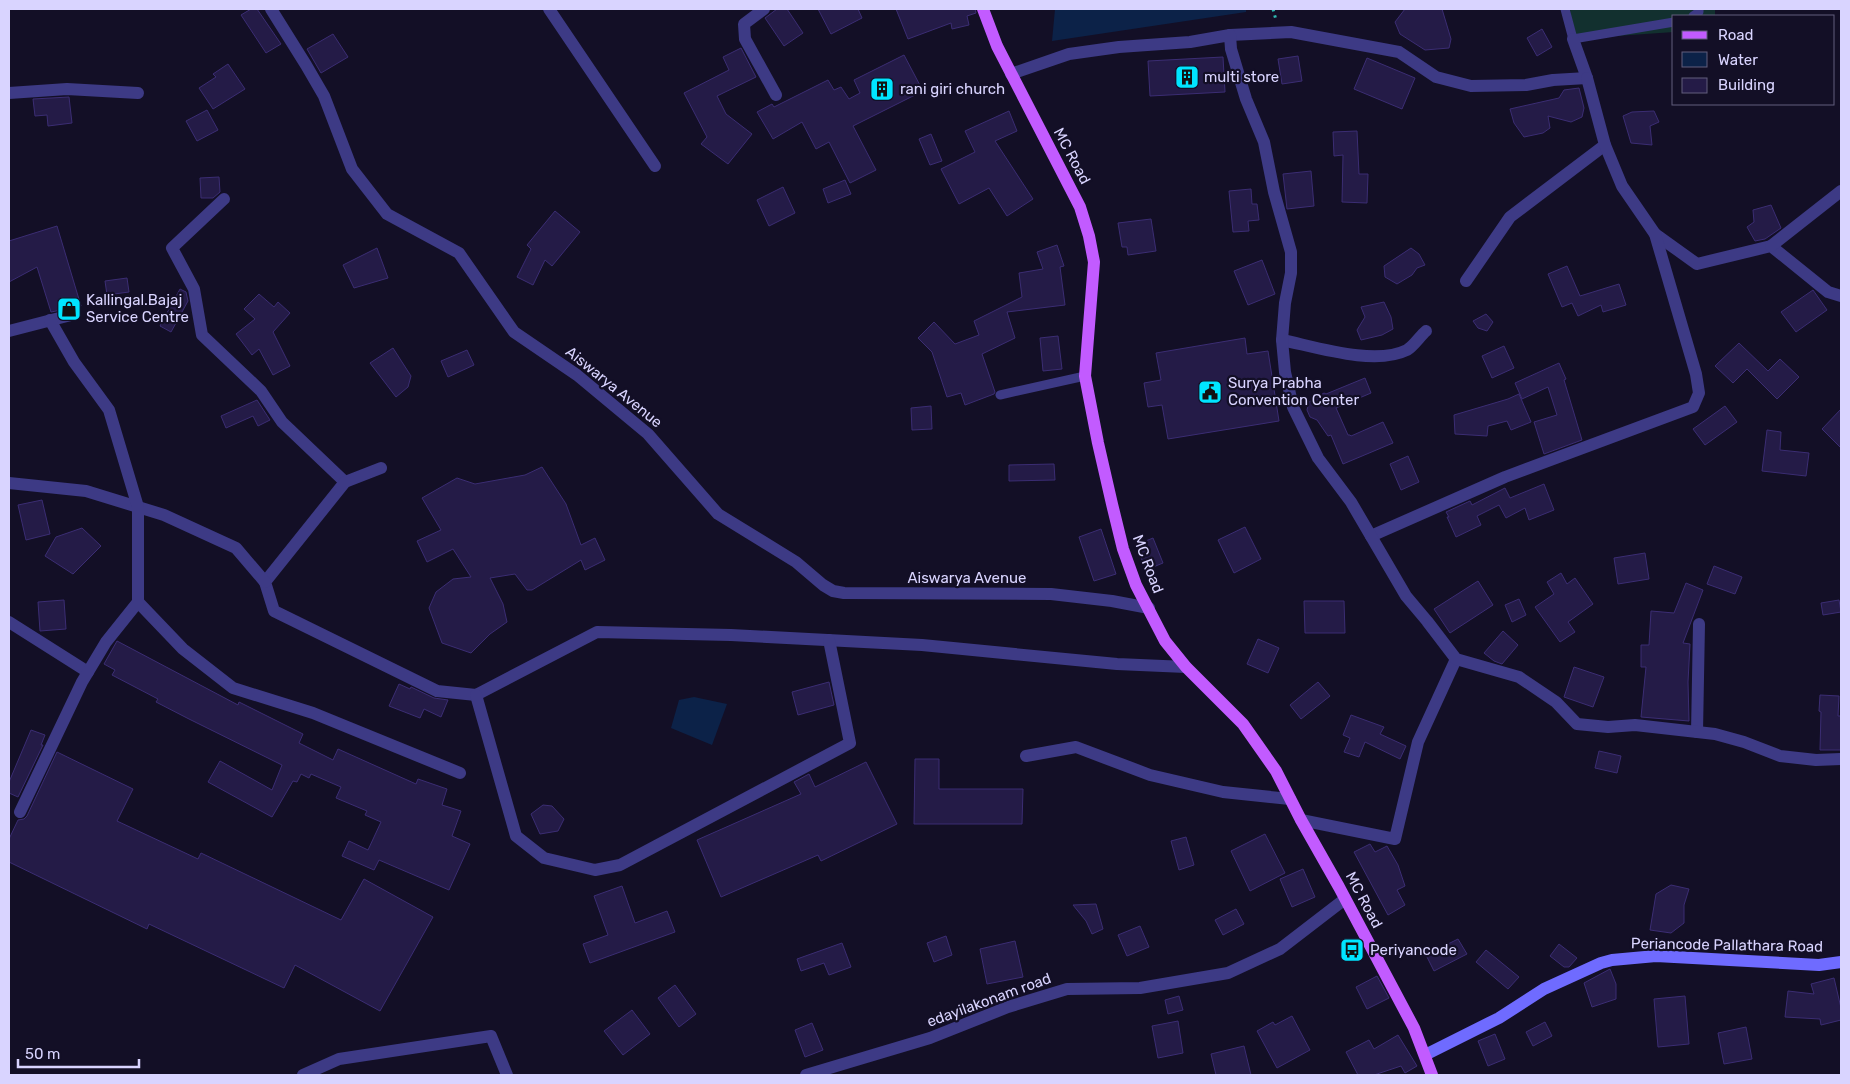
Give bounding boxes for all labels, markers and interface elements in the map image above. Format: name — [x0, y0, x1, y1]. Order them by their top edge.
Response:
legend — [1672, 15, 1835, 105]
text: Road — [1718, 26, 1754, 44]
text: Water — [1718, 51, 1758, 69]
building icon: multi store — [1174, 64, 1200, 90]
place label: multi store — [1204, 68, 1279, 86]
building icon: rani giri church — [869, 76, 895, 102]
text: Building — [1718, 76, 1775, 94]
place label: rani giri church — [900, 80, 1005, 98]
street label: MC Road — [1050, 125, 1094, 187]
place label: Kallingal.Bajaj Service Centre — [86, 291, 189, 326]
shop icon: Kallingal.Bajaj Service Centre — [56, 296, 82, 322]
street label: Aiswarya Avenue — [562, 343, 666, 431]
place label: Surya Prabha Convention Center — [1228, 374, 1359, 409]
public building icon: Surya Prabha Convention Center — [1197, 379, 1223, 405]
street label: MC Road — [1129, 532, 1167, 596]
street label: Aiswarya Avenue — [908, 569, 1027, 587]
street label: MC Road — [1342, 869, 1386, 931]
street label: Periancode Pallathara Road — [1631, 934, 1823, 956]
bus stop icon: Periyancode — [1339, 937, 1365, 963]
place label: Periyancode — [1370, 941, 1457, 959]
street label: edayilakonam road — [924, 969, 1054, 1031]
scale bar — [18, 1036, 139, 1068]
text: 50 m — [25, 1045, 60, 1063]

